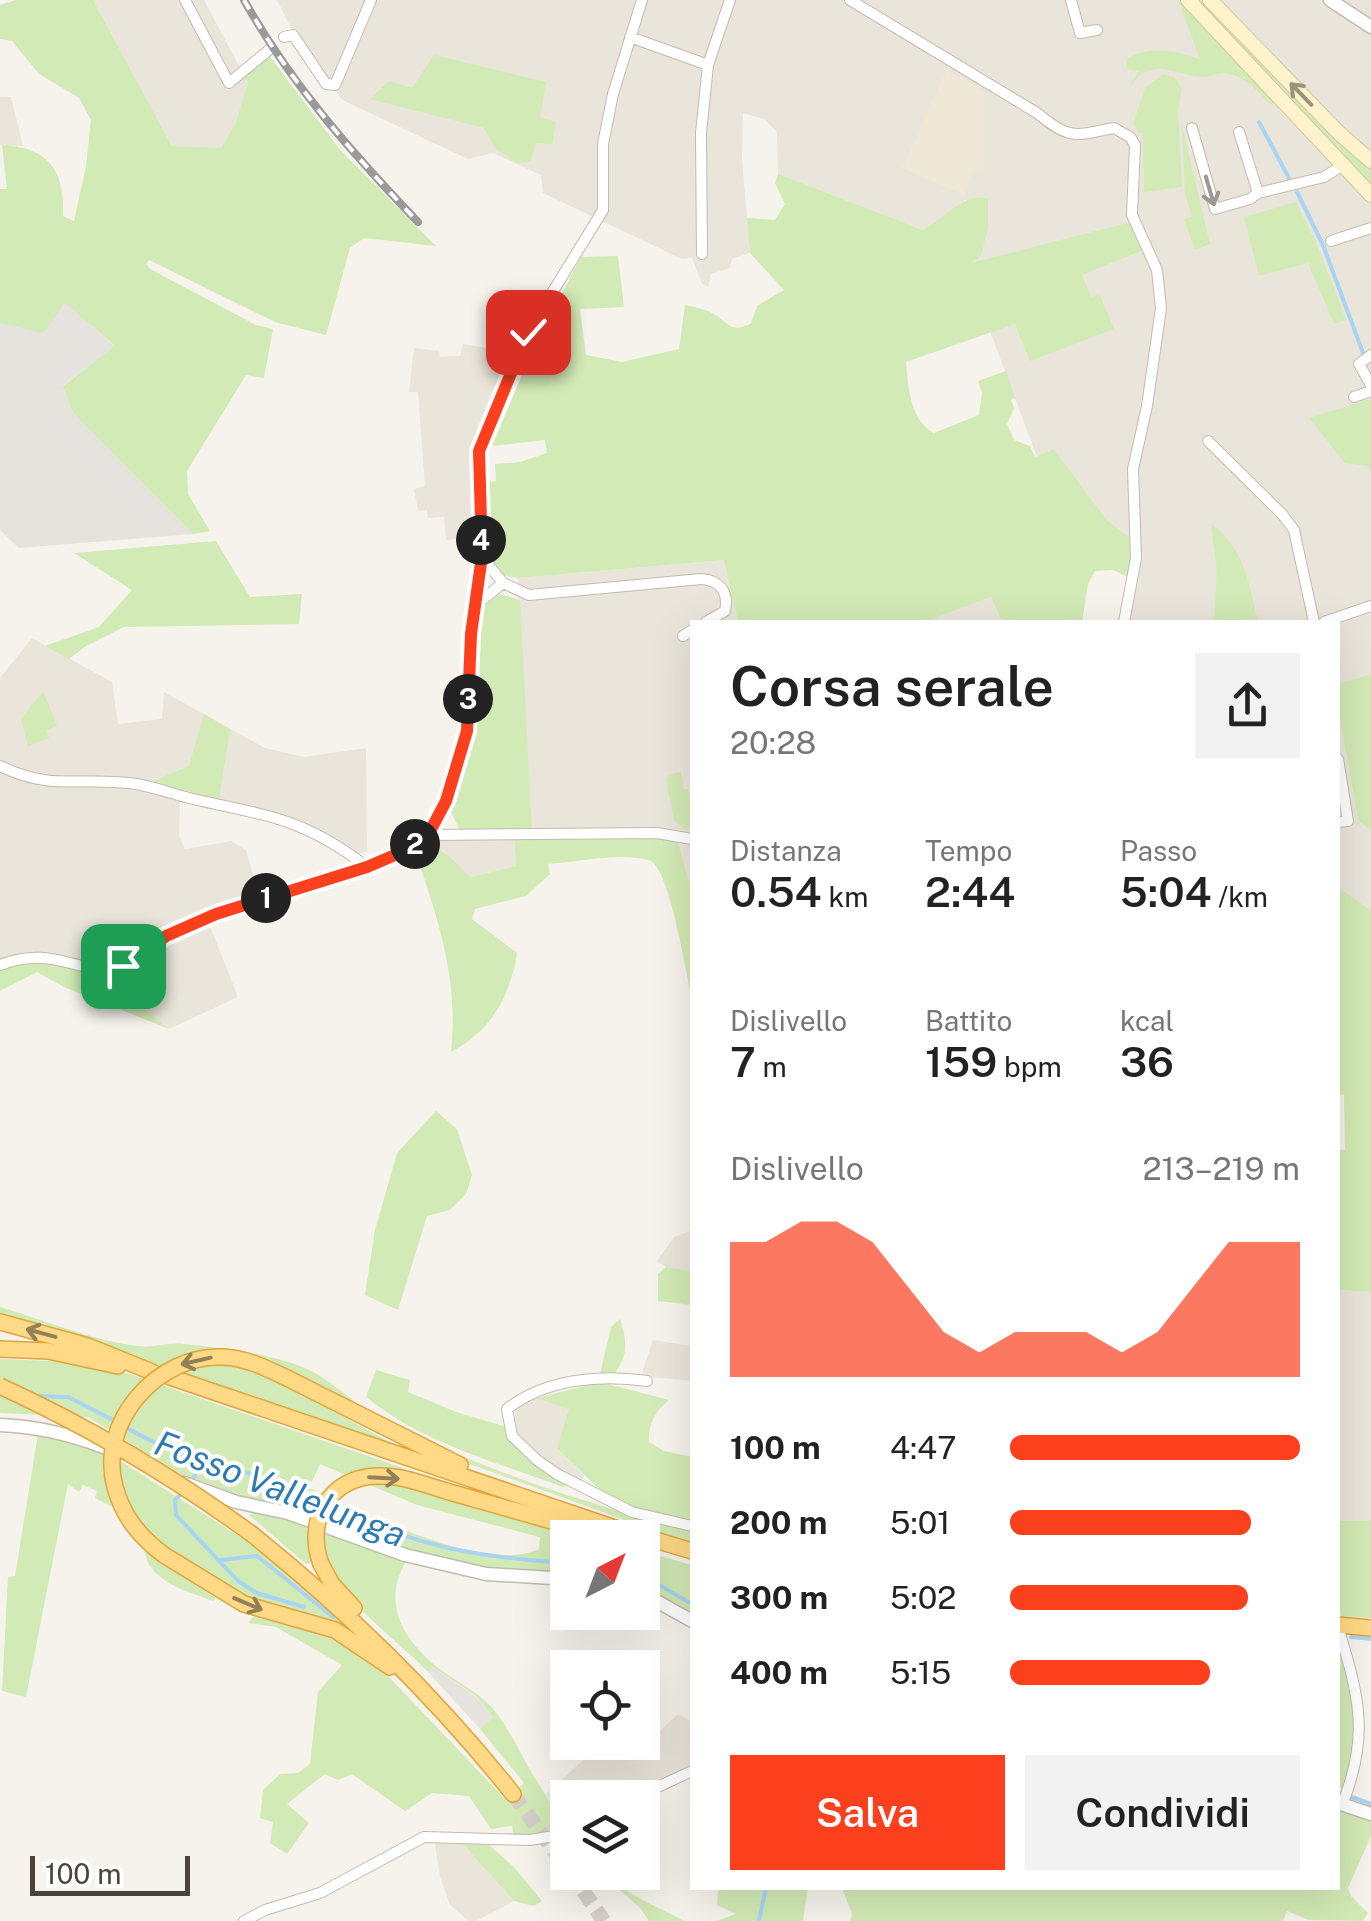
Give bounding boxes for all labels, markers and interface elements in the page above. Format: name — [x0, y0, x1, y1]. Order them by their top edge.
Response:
one-way arrow — [1289, 82, 1313, 106]
one-way arrow — [1201, 175, 1220, 207]
pin — [486, 290, 571, 375]
icon: check — [501, 305, 556, 360]
pin: 4 — [456, 515, 506, 565]
text: 4 — [472, 523, 490, 556]
button: share — [1195, 653, 1300, 758]
text: Corsa serale — [730, 654, 1054, 718]
pin: 3 — [443, 674, 493, 724]
text: 3 — [459, 682, 477, 715]
text: 20:28 — [730, 724, 816, 761]
pin: 2 — [390, 819, 440, 869]
text: 2 — [406, 827, 424, 860]
text: Distanza — [730, 834, 842, 867]
text: Tempo — [925, 834, 1012, 867]
text: Passo — [1120, 834, 1197, 867]
text: 0.54 — [730, 867, 822, 916]
text: 2:44 — [925, 867, 1015, 916]
text: 5:04 — [1120, 867, 1212, 916]
pin: 1 — [241, 873, 291, 923]
text: km — [822, 880, 868, 913]
text: /km — [1212, 880, 1268, 913]
text: 1 — [260, 881, 272, 914]
pin — [81, 924, 166, 1009]
icon: arrive — [96, 939, 151, 994]
text: Dislivello — [730, 1004, 847, 1037]
text: Battito — [925, 1004, 1012, 1037]
text: kcal — [1120, 1004, 1174, 1037]
text: 7 — [730, 1037, 756, 1086]
text: 159 — [925, 1037, 997, 1086]
text: 36 — [1120, 1037, 1174, 1086]
text: m — [756, 1050, 787, 1083]
text: bpm — [997, 1050, 1062, 1083]
text: Dislivello — [730, 1150, 864, 1187]
text: 213–219 m — [1142, 1150, 1300, 1187]
one-way arrow — [26, 1322, 57, 1341]
one-way arrow — [181, 1353, 213, 1371]
water label: Fosso Vallelunga — [149, 1422, 411, 1555]
text: 100 m — [730, 1429, 821, 1466]
text: 4:47 — [890, 1429, 956, 1466]
one-way arrow — [368, 1468, 400, 1487]
text: 200 m — [730, 1504, 827, 1541]
text: 5:01 — [890, 1504, 950, 1541]
north arrow — [550, 1520, 660, 1630]
map controls — [550, 1520, 660, 1890]
text: 300 m — [730, 1579, 828, 1616]
text: 5:02 — [890, 1579, 956, 1616]
one-way arrow — [232, 1596, 263, 1614]
button: locate — [550, 1650, 660, 1760]
text: 400 m — [730, 1654, 828, 1691]
text: 5:15 — [890, 1654, 951, 1691]
button: Salva — [730, 1755, 1005, 1870]
button: Condividi — [1025, 1755, 1300, 1870]
button: layers — [550, 1780, 660, 1890]
scale bar — [30, 1851, 190, 1896]
text: 100 m — [45, 1857, 122, 1890]

